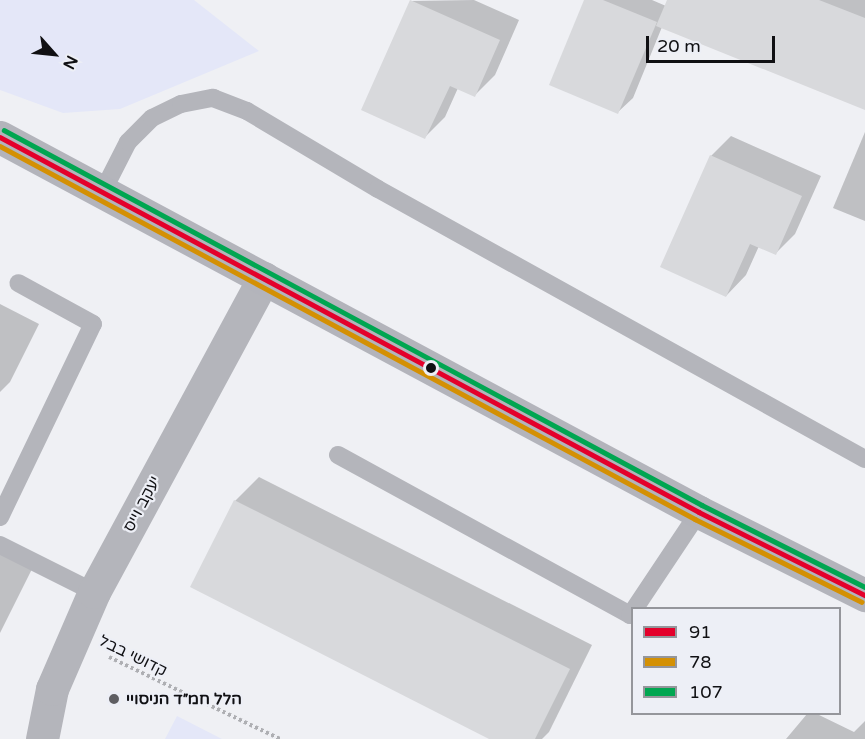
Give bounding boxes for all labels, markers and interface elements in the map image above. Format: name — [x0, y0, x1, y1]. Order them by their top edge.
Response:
north arrow — [24, 24, 84, 84]
scale bar — [649, 24, 778, 62]
text: 20 m — [657, 35, 701, 57]
text: N — [58, 52, 82, 72]
unlabelled marker — [425, 362, 437, 374]
street label: יעקב וייס — [119, 473, 165, 535]
legend — [631, 607, 841, 715]
text: 91 — [689, 621, 712, 643]
street label: קדושי בבל — [96, 631, 170, 681]
text: 78 — [689, 651, 712, 673]
text: 107 — [689, 681, 723, 703]
place label: הלל חמ״ד הניסויי — [126, 689, 242, 709]
marker: הלל חמ״ד הניסויי — [107, 692, 121, 706]

